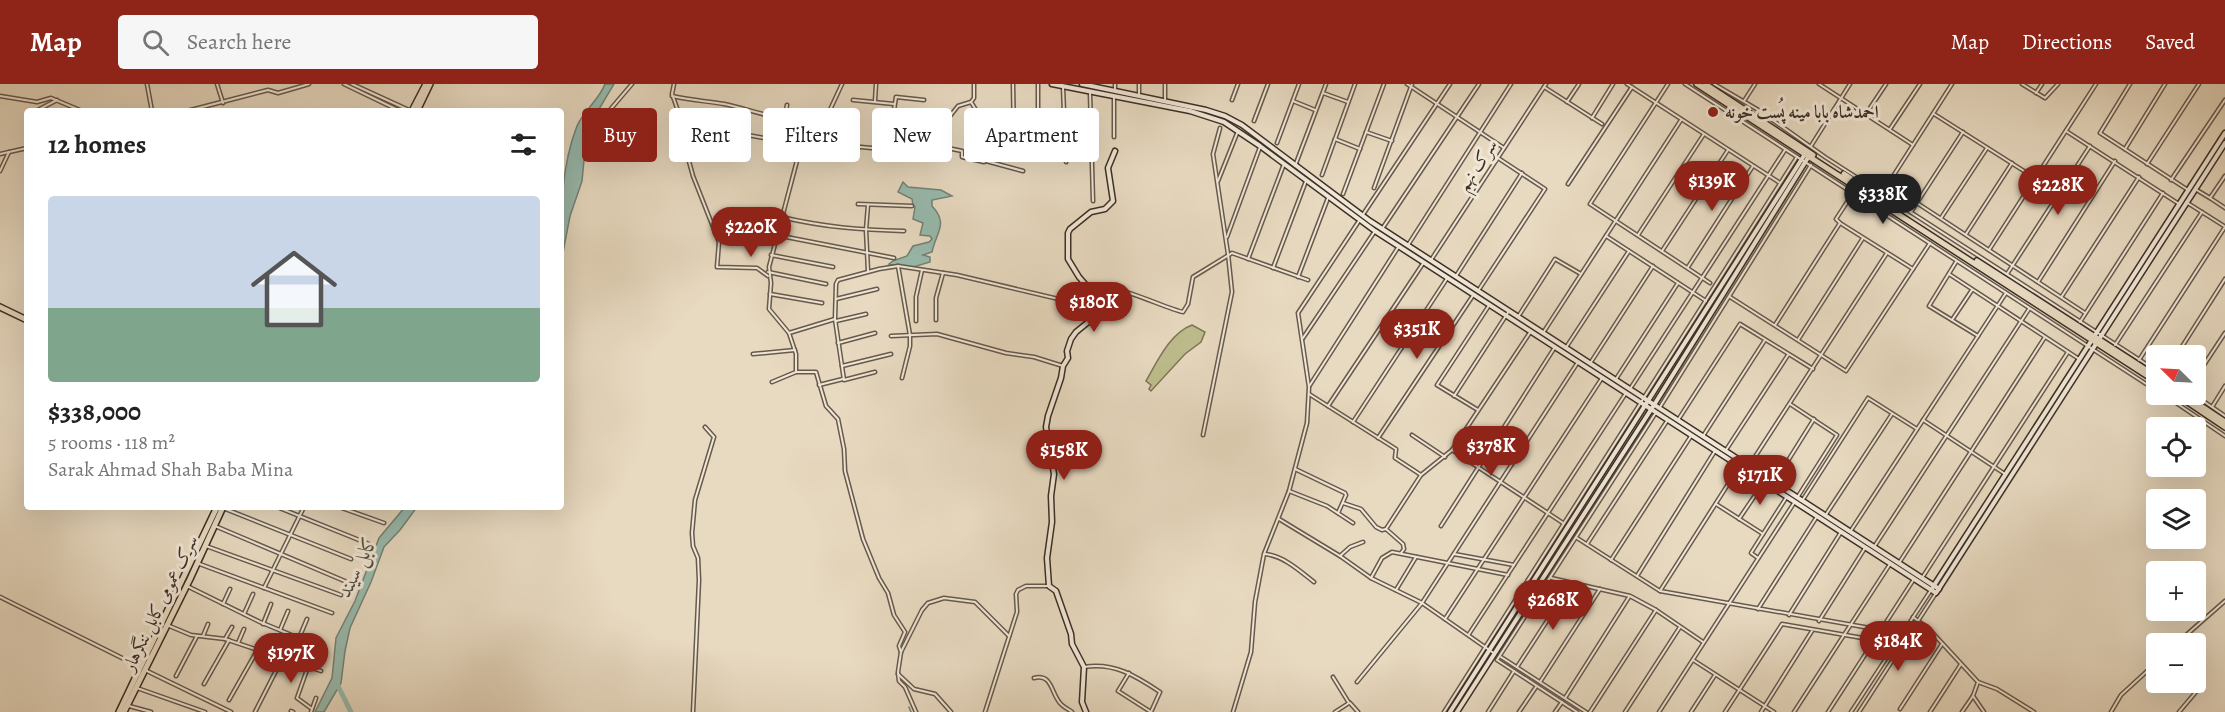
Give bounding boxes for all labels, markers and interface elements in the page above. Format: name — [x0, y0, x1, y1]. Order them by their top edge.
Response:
search box — [118, 15, 538, 69]
text: Map — [30, 23, 82, 61]
icon: search — [139, 26, 172, 59]
text: Search here — [187, 27, 291, 57]
text: Map — [1951, 28, 1989, 56]
text: Directions — [2022, 28, 2112, 56]
text: Saved — [2145, 28, 2195, 56]
place label: احمدشاه بابا مینه پُست خونه — [1725, 97, 1879, 124]
marker: احمدشاه بابا مینه پُست خونه — [1706, 105, 1720, 119]
chip: Buy — [582, 108, 657, 162]
chip: Rent — [669, 108, 751, 162]
chip: Filters — [763, 108, 860, 162]
chip: New — [872, 108, 952, 162]
chip: Apartment — [964, 108, 1099, 162]
text: 12 homes — [48, 127, 146, 162]
icon: filters — [507, 128, 540, 161]
street label: سرک نهم — [1451, 134, 1507, 198]
pin: $139K — [1670, 161, 1754, 212]
pin: $228K — [2016, 165, 2100, 216]
text: $139K — [1688, 167, 1736, 194]
text: $228K — [2032, 171, 2084, 198]
pin: $338K — [1841, 174, 1925, 225]
text: $338K — [1858, 180, 1908, 207]
pin: $220K — [709, 207, 793, 258]
text: $220K — [725, 213, 777, 240]
icon: home — [240, 235, 348, 343]
pin: $180K — [1052, 282, 1136, 333]
text: $180K — [1069, 288, 1119, 315]
pin: $351K — [1375, 309, 1459, 360]
text: $351K — [1394, 315, 1440, 342]
north arrow — [2146, 345, 2206, 405]
map controls — [2146, 345, 2206, 693]
text: $338,000 — [48, 394, 141, 429]
button: locate — [2146, 417, 2206, 477]
pin: $378K — [1449, 426, 1533, 477]
text: 5 rooms · 118 m² — [48, 429, 175, 456]
pin: $158K — [1022, 430, 1106, 481]
text: $378K — [1466, 432, 1516, 459]
text: $158K — [1040, 436, 1088, 463]
pin: $171K — [1718, 455, 1802, 506]
text: Sarak Ahmad Shah Baba Mina — [48, 456, 293, 483]
text: $171K — [1737, 461, 1783, 488]
button: layers — [2146, 489, 2206, 549]
street label: سرک عمومی کابل ننگرهار — [116, 531, 204, 677]
water label: کابل سيند — [331, 531, 385, 602]
button: + — [2146, 561, 2206, 621]
pin: $268K — [1511, 580, 1595, 631]
text: $268K — [1527, 586, 1579, 613]
pin: $184K — [1856, 621, 1940, 672]
text: $184K — [1874, 627, 1922, 654]
pin: $197K — [249, 633, 333, 684]
button: − — [2146, 633, 2206, 693]
text: $197K — [267, 639, 315, 666]

